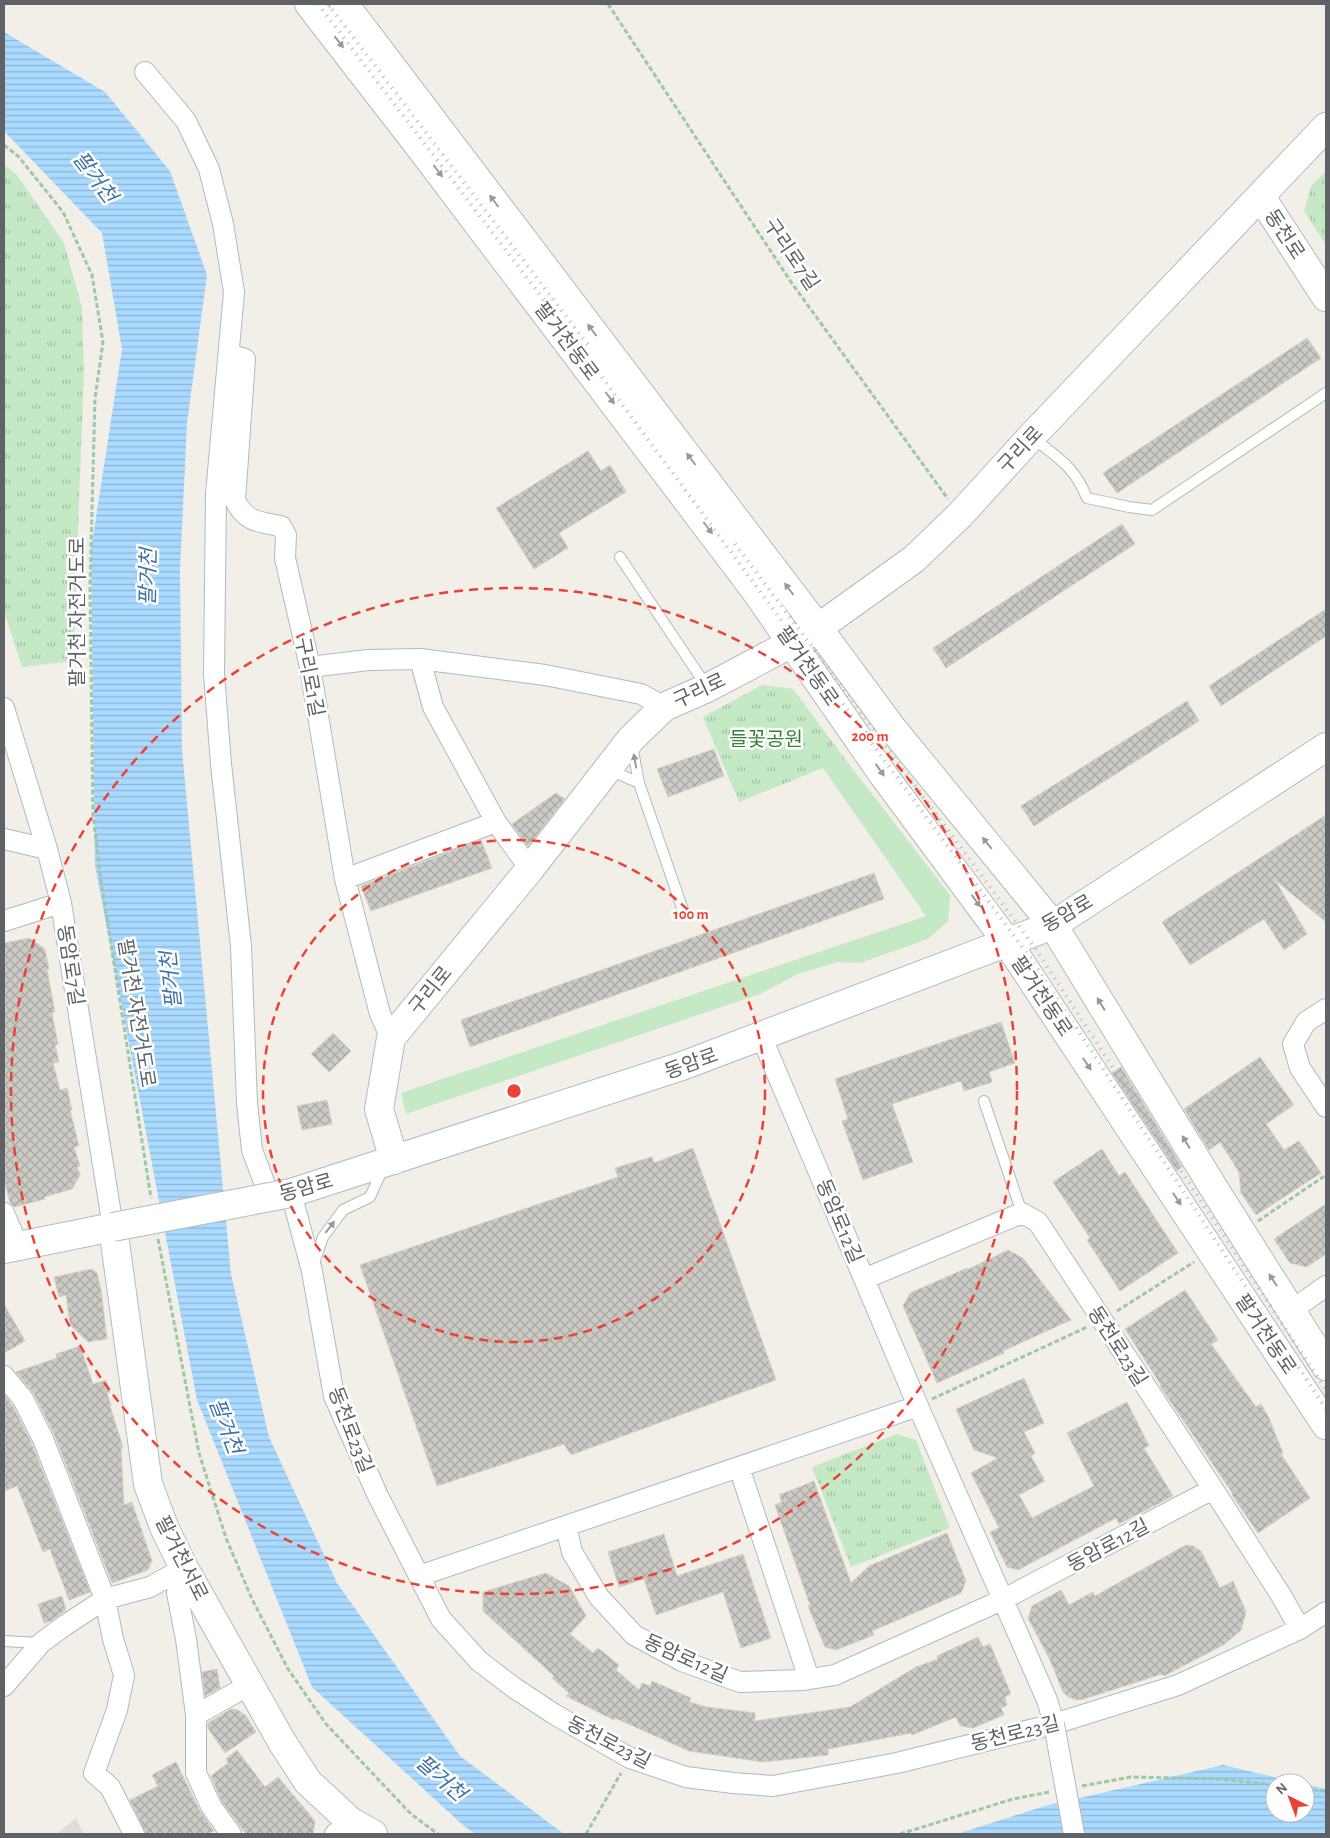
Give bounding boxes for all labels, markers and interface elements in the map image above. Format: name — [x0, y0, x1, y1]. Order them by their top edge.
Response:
one-way arrow — [333, 35, 344, 48]
water label: 팔거천 — [69, 147, 123, 209]
one-way arrow — [433, 164, 443, 178]
one-way arrow — [489, 194, 499, 208]
street label: 동천로 — [1261, 205, 1308, 263]
street label: 구리로7길 — [760, 214, 823, 294]
street label: 팔거천동로 — [531, 298, 603, 384]
one-way arrow — [587, 323, 597, 337]
one-way arrow — [605, 391, 615, 405]
street label: 구리로 — [994, 422, 1047, 477]
one-way arrow — [685, 453, 696, 466]
one-way arrow — [703, 521, 714, 534]
street label: 팔거천 자전거도로 — [67, 537, 88, 687]
water label: 팔거천 — [136, 545, 160, 606]
one-way arrow — [784, 582, 794, 596]
street label: 팔거천동로 — [773, 623, 843, 710]
street label: 구리로1길 — [292, 636, 327, 719]
street label: 구리로 — [670, 669, 729, 712]
park label: 들꽃공원 — [729, 729, 803, 750]
text: 200 m — [851, 729, 889, 744]
one-way arrow — [630, 753, 638, 769]
one-way arrow — [875, 763, 885, 776]
one-way arrow — [981, 837, 992, 850]
street label: 동암로 — [1038, 891, 1096, 936]
one-way arrow — [971, 894, 981, 908]
text: 100 m — [673, 907, 709, 922]
street label: 동암로7길 — [54, 923, 87, 1007]
street label: 팔거천 자전거도로 — [114, 937, 159, 1089]
water label: 팔거천 — [157, 947, 185, 1010]
street label: 팔거천동로 — [1007, 952, 1076, 1040]
street label: 구리로 — [405, 962, 456, 1018]
one-way arrow — [1097, 997, 1106, 1010]
street label: 동암로 — [662, 1044, 721, 1083]
one-way arrow — [1082, 1057, 1092, 1070]
centre of rings — [505, 1082, 523, 1100]
one-way arrow — [1181, 1136, 1190, 1149]
street label: 동암로 — [277, 1170, 336, 1205]
street label: 동암로12길 — [812, 1176, 867, 1267]
one-way arrow — [1172, 1192, 1182, 1206]
one-way arrow — [325, 1221, 336, 1234]
one-way arrow — [1268, 1273, 1277, 1286]
street label: 팔거천동로 — [1231, 1290, 1300, 1378]
street label: 동천로23길 — [1084, 1302, 1151, 1390]
street label: 동천로23길 — [324, 1384, 377, 1476]
water label: 팔거천 — [205, 1395, 248, 1459]
street label: 팔거천서로 — [151, 1512, 212, 1604]
street label: 동암로12길 — [1064, 1515, 1153, 1576]
street label: 동암로12길 — [641, 1631, 731, 1686]
street label: 동천로23길 — [563, 1712, 654, 1772]
street label: 동천로23길 — [968, 1712, 1062, 1755]
water label: 팔거천 — [412, 1751, 472, 1807]
north arrow — [1265, 1773, 1315, 1823]
text: N — [1274, 1781, 1290, 1798]

